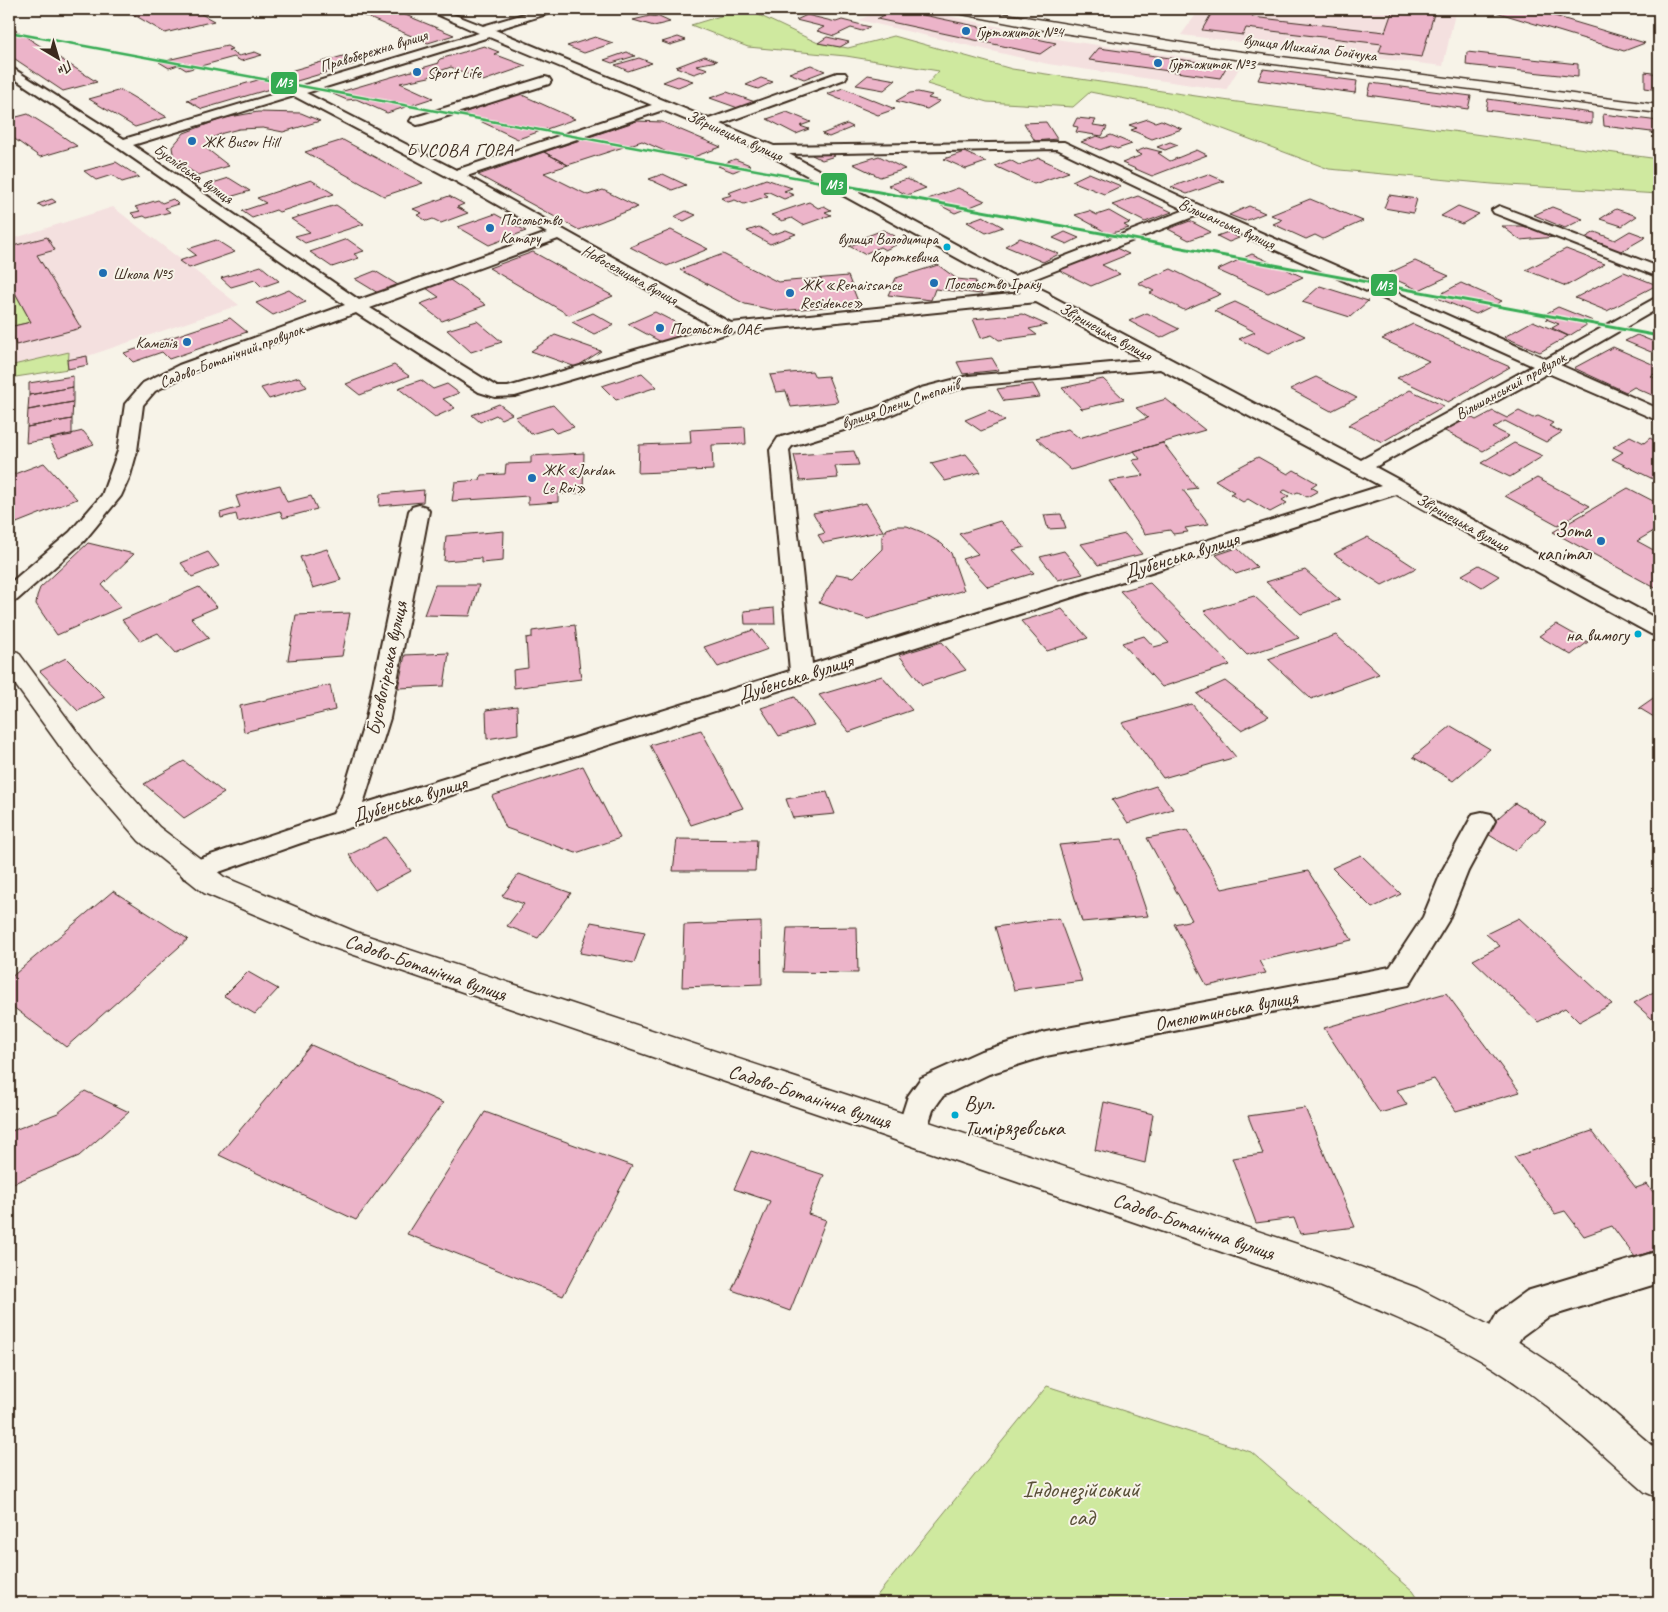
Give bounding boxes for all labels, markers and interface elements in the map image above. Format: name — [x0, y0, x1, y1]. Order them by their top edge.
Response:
place label: Гуртожиток №4 — [976, 22, 1065, 42]
street label: Правобережна вулиця — [317, 25, 431, 77]
marker: Гуртожиток №4 — [960, 25, 972, 37]
street label: вулиця Михайла Бойчука — [1242, 30, 1379, 66]
north arrow — [32, 32, 82, 82]
place label: Гуртожиток №3 — [1168, 54, 1257, 74]
text: Пн — [54, 57, 77, 80]
marker: Гуртожиток №3 — [1152, 57, 1164, 69]
place label: Sport Life — [427, 63, 483, 83]
marker: Sport Life — [411, 66, 423, 78]
line badge: M3 — [270, 71, 298, 95]
text: M3 — [276, 74, 294, 91]
street label: Звіринецька вулиця — [684, 106, 787, 167]
place label: ЖК Busov Hill — [202, 132, 282, 152]
marker: ЖК Busov Hill — [186, 135, 198, 147]
district label: БУСОВА ГОРА — [406, 138, 514, 162]
street label: Буслівська вулиця — [150, 139, 238, 209]
line badge: M3 — [820, 172, 848, 196]
text: M3 — [826, 176, 844, 193]
street label: Вільшанська вулиця — [1175, 194, 1279, 254]
place label: Посольство Катару — [500, 210, 563, 248]
marker: Посольство Катару — [484, 222, 496, 234]
place label: вулиця Володимира Короткевича — [838, 229, 940, 267]
street label: Новоселицька вулиця — [578, 240, 682, 310]
marker: вулиця Володимира Короткевича — [942, 242, 952, 252]
place label: Школа №5 — [113, 264, 173, 284]
marker: Школа №5 — [97, 267, 109, 279]
line badge: M3 — [1370, 273, 1398, 297]
place label: Посольство Іраку — [944, 274, 1042, 294]
place label: ЖК «Renaissance Residence» — [800, 275, 903, 313]
marker: Посольство Іраку — [928, 277, 940, 289]
text: M3 — [1376, 277, 1394, 294]
marker: ЖК «Renaissance Residence» — [784, 287, 796, 299]
street label: Звіринецька вулиця — [1056, 298, 1157, 366]
street label: Садово-Ботанічний провулок — [157, 319, 307, 393]
place label: Посольство ОАЕ — [670, 319, 763, 339]
marker: Посольство ОАЕ — [654, 322, 666, 334]
place label: Камелія — [136, 333, 178, 353]
marker: Камелія — [181, 336, 193, 348]
street label: Вільшанський провулок — [1452, 347, 1570, 424]
street label: вулиця Олени Степанів — [839, 373, 966, 433]
place label: ЖК «Jardan Le Roi» — [542, 460, 616, 498]
marker: ЖК «Jardan Le Roi» — [526, 472, 538, 484]
street label: Звіринецька вулиця — [1413, 489, 1514, 557]
place label: Зота капітал — [1537, 518, 1593, 566]
street label: Дубенська вулиця — [1120, 525, 1244, 585]
marker: Зота капітал — [1595, 535, 1607, 547]
street label: Бусовогірська вулиця — [360, 598, 413, 737]
place label: на вимогу — [1566, 623, 1631, 647]
marker: на вимогу — [1633, 629, 1643, 639]
street label: Дубенська вулиця — [734, 647, 858, 707]
street label: Дубенська вулиця — [348, 769, 472, 829]
street label: Садово-Ботанічна вулиця — [342, 928, 511, 1007]
street label: Омелютинська вулиця — [1152, 984, 1300, 1037]
street label: Садово-Ботанічна вулиця — [725, 1058, 895, 1135]
place label: Вул. Тимірязєвська — [964, 1089, 1066, 1142]
marker: Вул. Тимірязєвська — [950, 1110, 960, 1120]
street label: Садово-Ботанічна вулиця — [1110, 1187, 1279, 1266]
park label: Індонезійський сад — [1023, 1474, 1141, 1532]

